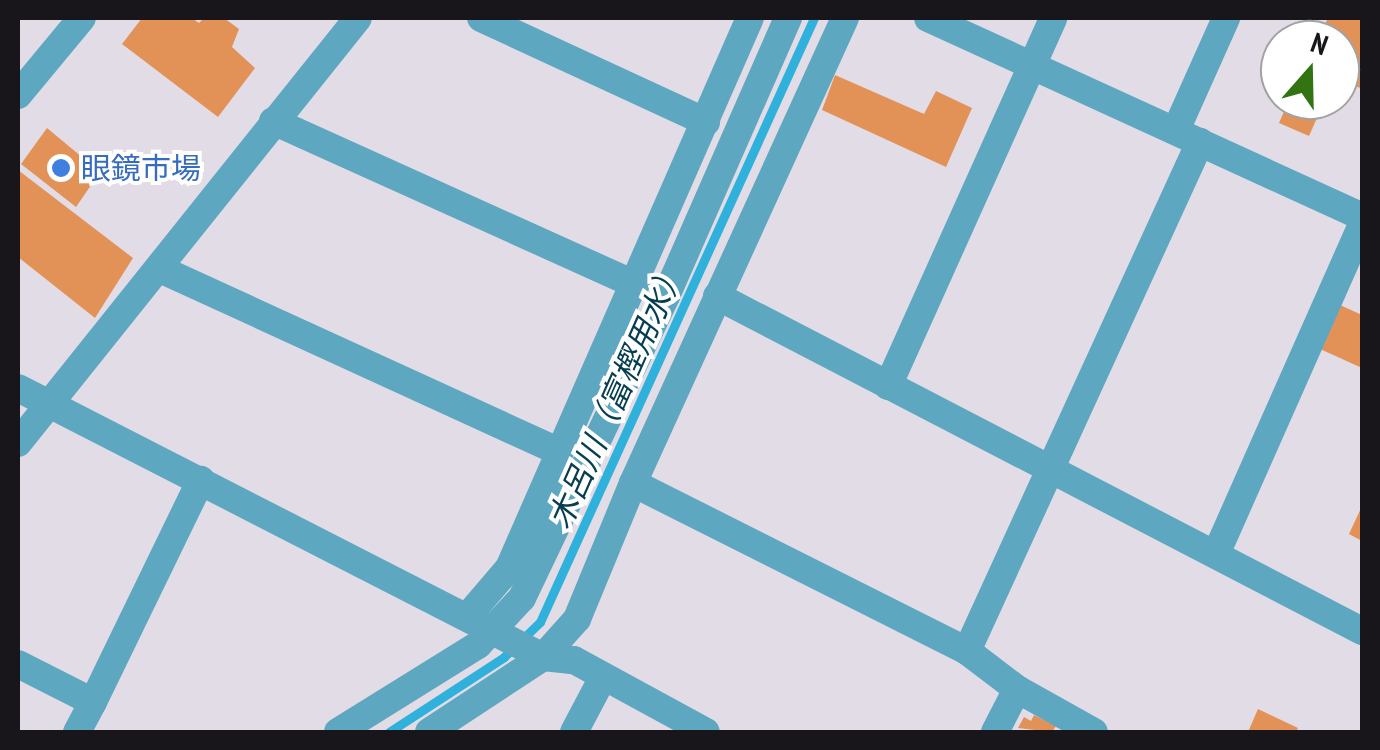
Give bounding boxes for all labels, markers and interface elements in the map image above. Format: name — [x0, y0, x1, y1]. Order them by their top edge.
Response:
north arrow — [1260, 20, 1360, 120]
text: N — [1306, 23, 1333, 63]
place label: 眼鏡市場 — [81, 150, 201, 186]
marker: 眼鏡市場 — [50, 157, 72, 179]
water label: 木呂川（富樫用水） — [540, 256, 692, 534]

